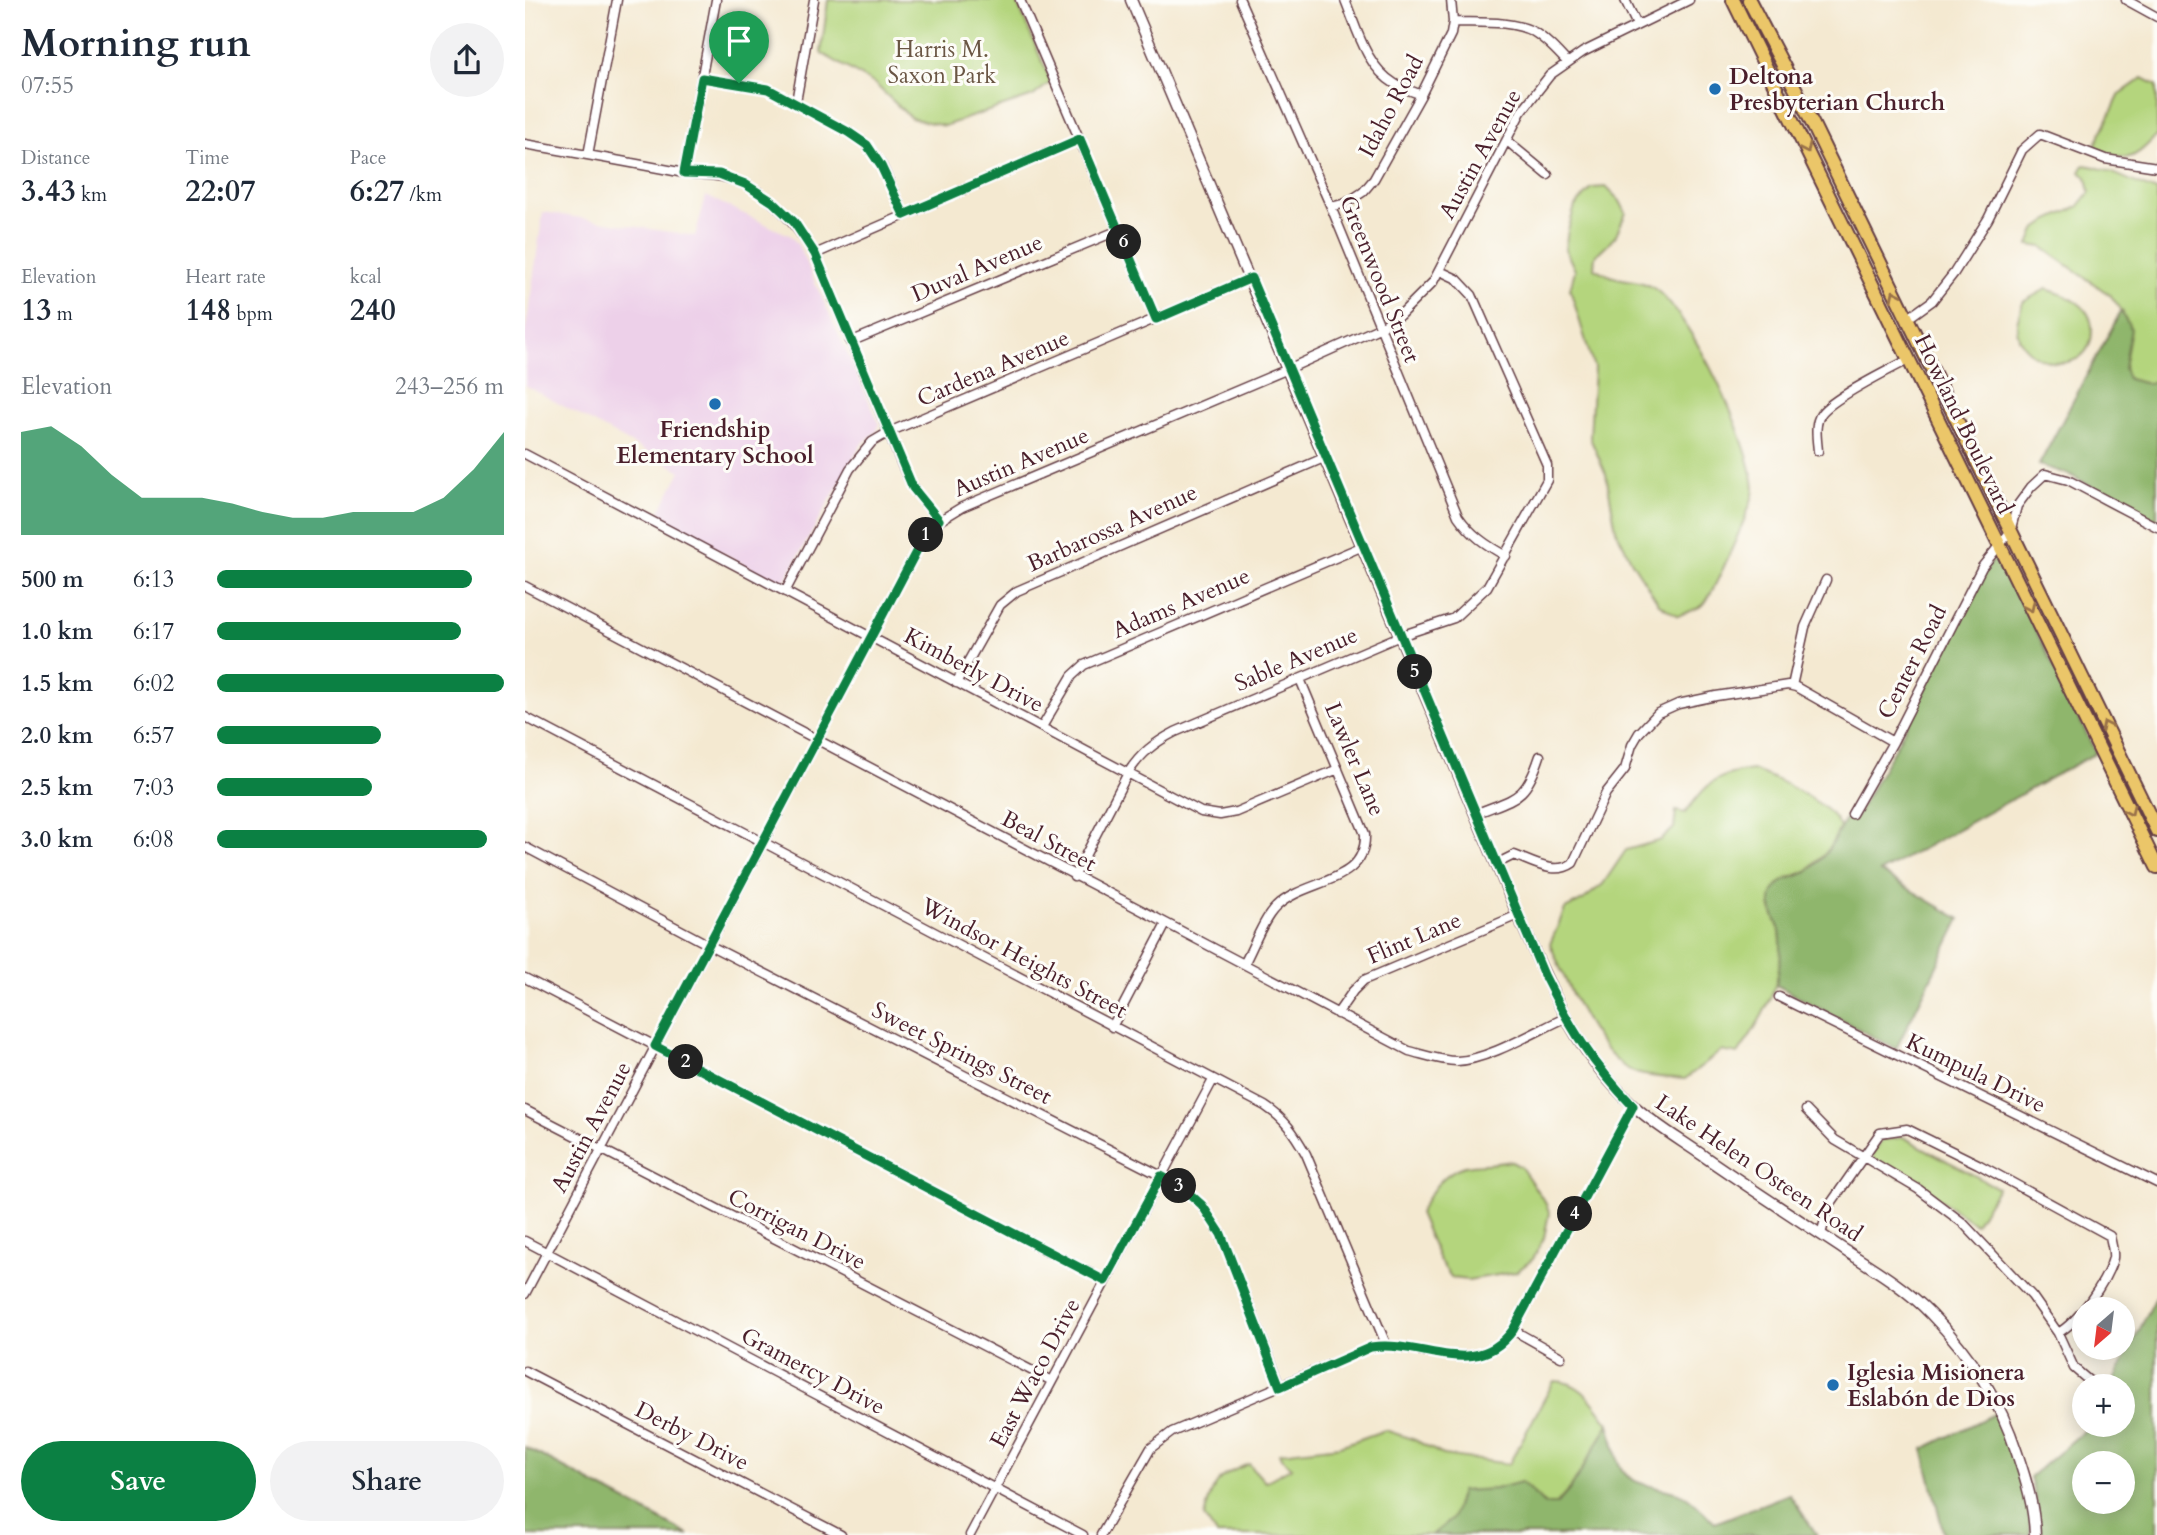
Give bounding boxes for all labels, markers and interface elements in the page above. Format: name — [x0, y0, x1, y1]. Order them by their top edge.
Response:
pin — [709, 11, 769, 83]
text: Morning run — [21, 18, 251, 70]
icon: arrive — [720, 22, 758, 60]
button: share — [430, 23, 504, 97]
park label: Harris M. Saxon Park — [888, 34, 997, 91]
street label: Idaho Road — [1351, 49, 1431, 163]
place label: Deltona Presbyterian Church — [1729, 61, 1945, 118]
text: 07:55 — [21, 70, 74, 101]
marker: Deltona Presbyterian Church — [1707, 81, 1723, 97]
street label: Austin Avenue — [1431, 83, 1529, 225]
one-way arrow — [1798, 142, 1812, 154]
text: Distance — [21, 145, 90, 171]
text: Time — [185, 145, 229, 171]
text: Pace — [350, 145, 386, 171]
text: 3.43 — [21, 171, 76, 212]
text: 22:07 — [185, 171, 256, 212]
text: 6:27 — [350, 171, 404, 212]
text: km — [76, 182, 107, 208]
text: /km — [404, 182, 442, 208]
street label: Greenwood Street — [1332, 191, 1428, 367]
pin: 6 — [1107, 224, 1141, 260]
street label: Duval Avenue — [907, 226, 1047, 310]
text: 6 — [1119, 228, 1128, 254]
text: Elevation — [21, 264, 96, 290]
text: Heart rate — [185, 264, 266, 290]
text: kcal — [350, 264, 382, 290]
text: 13 — [21, 290, 52, 331]
text: 148 — [185, 290, 231, 331]
text: 240 — [350, 290, 396, 331]
one-way arrow — [1889, 290, 1903, 302]
text: m — [52, 301, 73, 327]
text: bpm — [231, 301, 273, 327]
street label: Cardena Avenue — [912, 322, 1074, 414]
street label: Howland Boulevard — [1907, 329, 2021, 520]
text: Elevation — [21, 371, 112, 402]
text: 243–256 m — [395, 371, 504, 402]
marker: Friendship Elementary School — [707, 396, 723, 412]
place label: Friendship Elementary School — [616, 414, 814, 471]
street label: Austin Avenue — [949, 420, 1093, 504]
street label: Barbarossa Avenue — [1022, 477, 1202, 579]
pin: 1 — [909, 518, 943, 552]
text: 1 — [921, 521, 930, 547]
street label: Adams Avenue — [1108, 560, 1254, 646]
text: 500 m — [21, 564, 84, 595]
text: 6:13 — [133, 564, 174, 595]
street label: Center Road — [1870, 599, 1954, 724]
one-way arrow — [2021, 600, 2035, 612]
text: 1.0 km — [21, 616, 93, 647]
text: 6:17 — [133, 616, 174, 647]
street label: Sable Avenue — [1230, 619, 1362, 699]
street label: Kimberly Drive — [899, 620, 1049, 720]
pin: 5 — [1397, 654, 1433, 690]
text: 5 — [1410, 658, 1419, 684]
text: 1.5 km — [21, 668, 93, 699]
text: 6:02 — [133, 668, 174, 699]
street label: Lawler Lane — [1317, 697, 1393, 821]
text: 2.0 km — [21, 720, 93, 751]
text: 6:57 — [133, 720, 174, 751]
one-way arrow — [2100, 721, 2114, 733]
text: 2.5 km — [21, 772, 93, 803]
text: 7:03 — [133, 772, 174, 803]
street label: Beal Street — [996, 803, 1102, 879]
one-way arrow — [2121, 804, 2135, 816]
text: 3.0 km — [21, 824, 93, 855]
text: 6:08 — [133, 824, 174, 855]
street label: Windsor Heights Street — [914, 890, 1133, 1026]
street label: Flint Lane — [1362, 904, 1466, 972]
street label: Sweet Springs Street — [867, 994, 1057, 1112]
street label: Kumpula Drive — [1901, 1026, 2051, 1120]
pin: 2 — [669, 1044, 703, 1080]
text: 2 — [681, 1048, 690, 1074]
street label: Austin Avenue — [543, 1056, 639, 1198]
street label: Lake Helen Osteen Road — [1649, 1087, 1869, 1249]
pin: 3 — [1161, 1168, 1197, 1204]
text: 3 — [1174, 1172, 1183, 1198]
street label: Corrigan Drive — [723, 1181, 871, 1277]
pin: 4 — [1557, 1196, 1593, 1232]
text: 4 — [1570, 1200, 1579, 1226]
street label: East Waco Drive — [983, 1293, 1087, 1453]
north arrow — [2072, 1297, 2135, 1360]
map controls — [2072, 1297, 2135, 1514]
street label: Gramercy Drive — [735, 1320, 891, 1422]
place label: Iglesia Misionera Eslabón de Dios — [1847, 1357, 2025, 1414]
button: + — [2072, 1374, 2135, 1437]
marker: Iglesia Misionera Eslabón de Dios — [1825, 1377, 1841, 1393]
street label: Derby Drive — [630, 1394, 754, 1478]
button: Save — [21, 1441, 256, 1521]
button: Share — [270, 1441, 504, 1521]
button: − — [2072, 1451, 2135, 1514]

